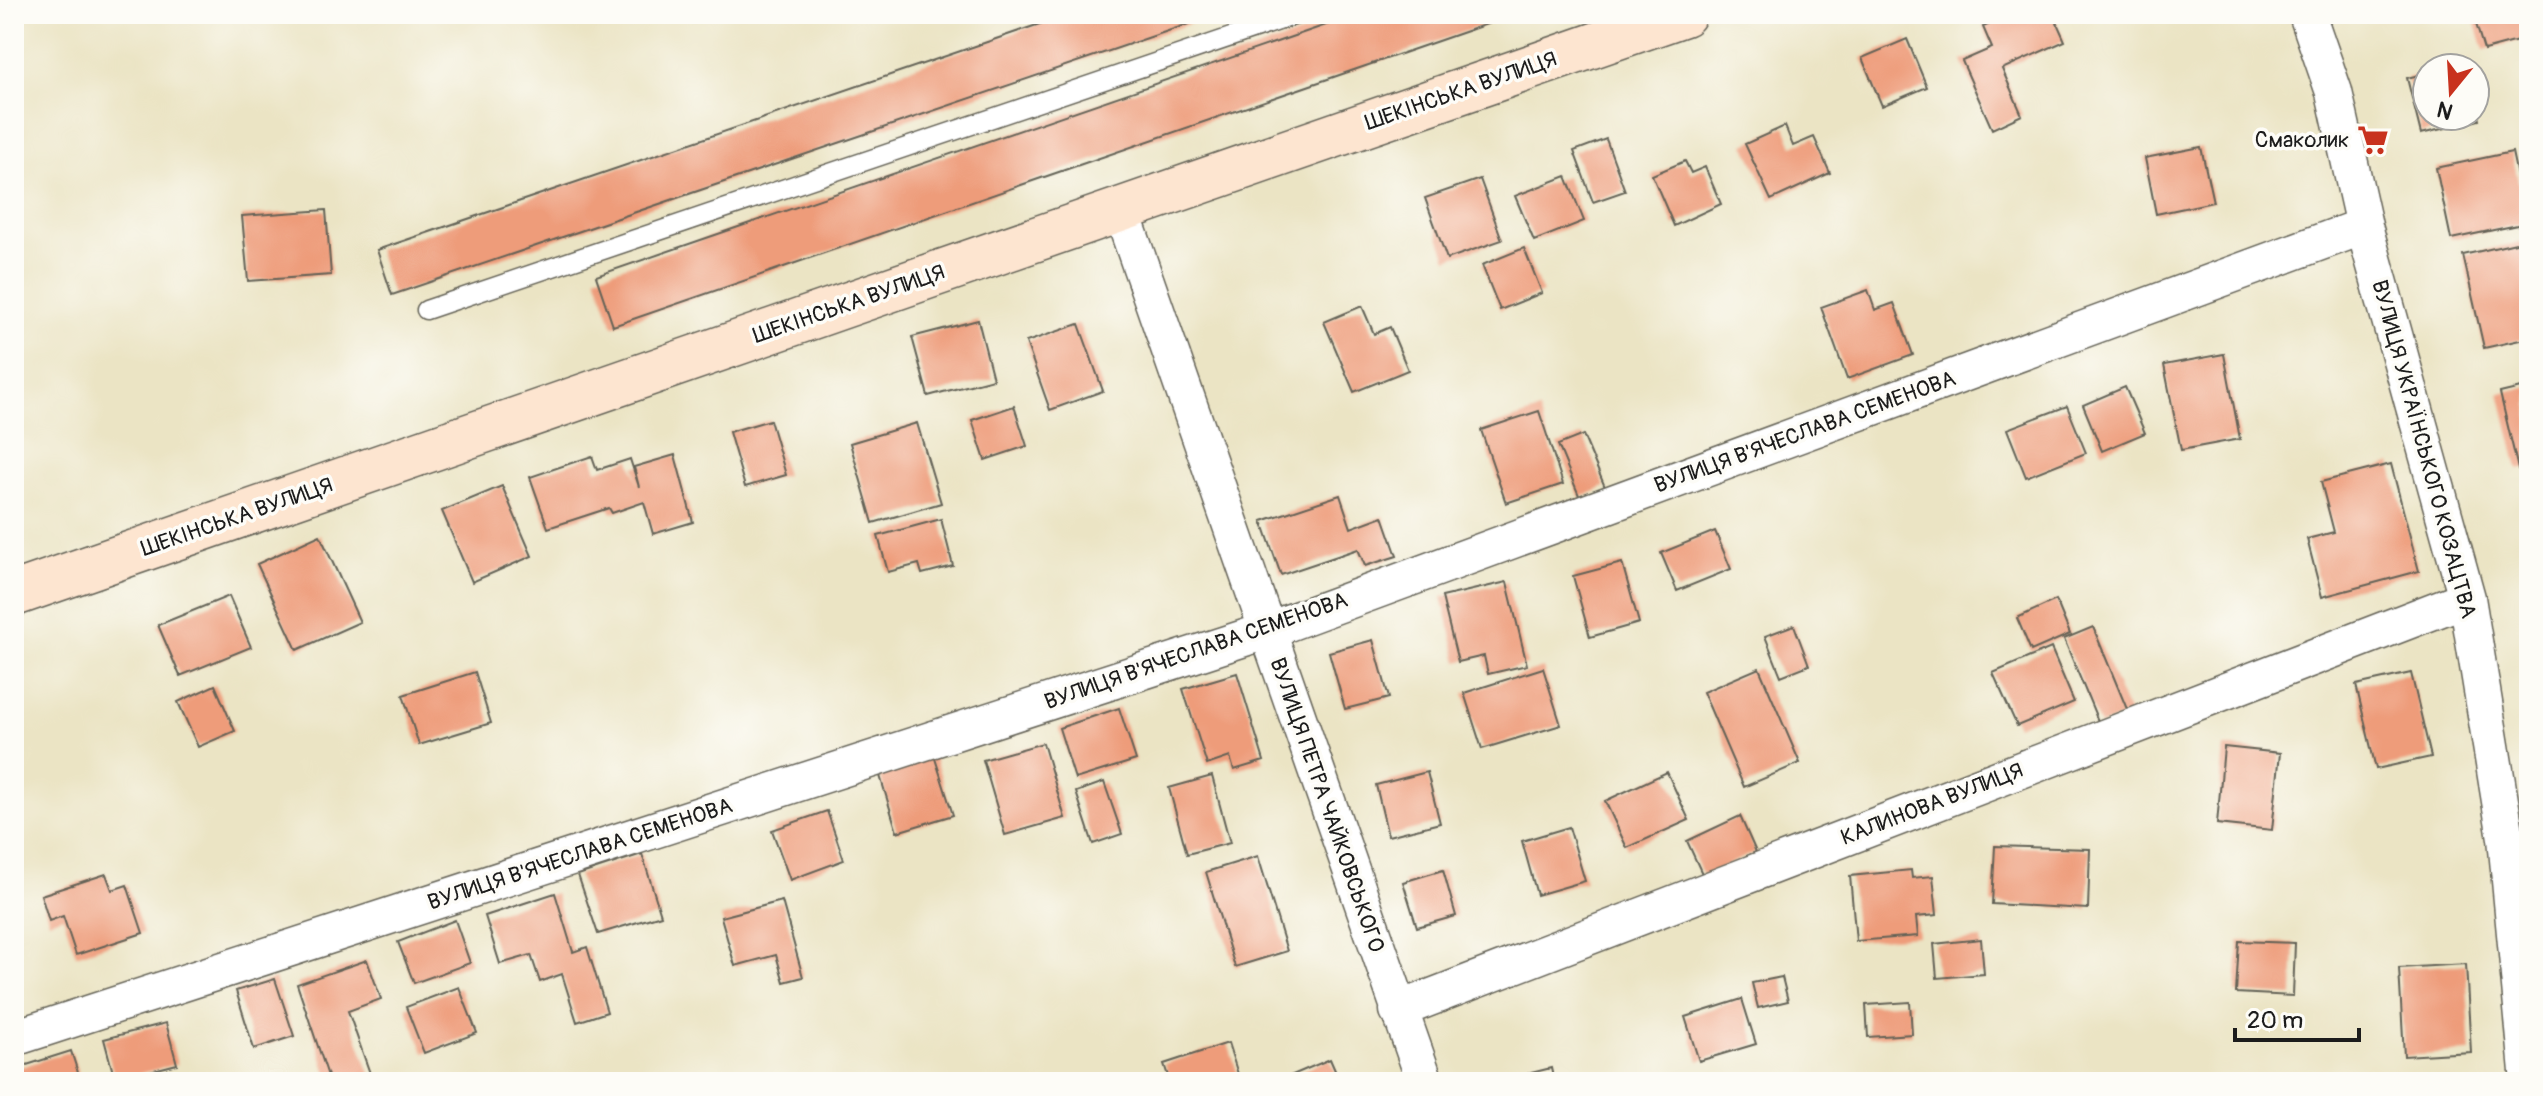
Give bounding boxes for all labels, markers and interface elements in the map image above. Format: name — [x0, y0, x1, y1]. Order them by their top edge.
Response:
street label: ШЕКІНСЬКА ВУЛИЦЯ — [1361, 45, 1561, 137]
north arrow — [2411, 52, 2491, 132]
text: N — [2434, 94, 2457, 126]
supermarket icon: Смаколик — [2356, 123, 2390, 157]
place label: Смаколик — [2255, 126, 2349, 154]
street label: ШЕКІНСЬКА ВУЛИЦЯ — [749, 258, 949, 350]
street label: ВУЛИЦЯ УКРАЇНСЬКОГО КОЗАЦТВА — [2365, 277, 2483, 621]
street label: ВУЛИЦЯ В'ЯЧЕСЛАВА СЕМЕНОВА — [1650, 364, 1960, 500]
street label: ШЕКІНСЬКА ВУЛИЦЯ — [137, 471, 337, 563]
street label: ВУЛИЦЯ В'ЯЧЕСЛАВА СЕМЕНОВА — [1041, 586, 1351, 716]
street label: ВУЛИЦЯ ПЕТРА ЧАЙКОВСЬКОГО — [1263, 654, 1391, 956]
street label: КАЛИНОВА ВУЛИЦЯ — [1837, 756, 2027, 852]
street label: ВУЛИЦЯ В'ЯЧЕСЛАВА СЕМЕНОВА — [424, 791, 736, 917]
scale bar — [2235, 992, 2359, 1042]
text: 20 m — [2247, 1006, 2303, 1035]

